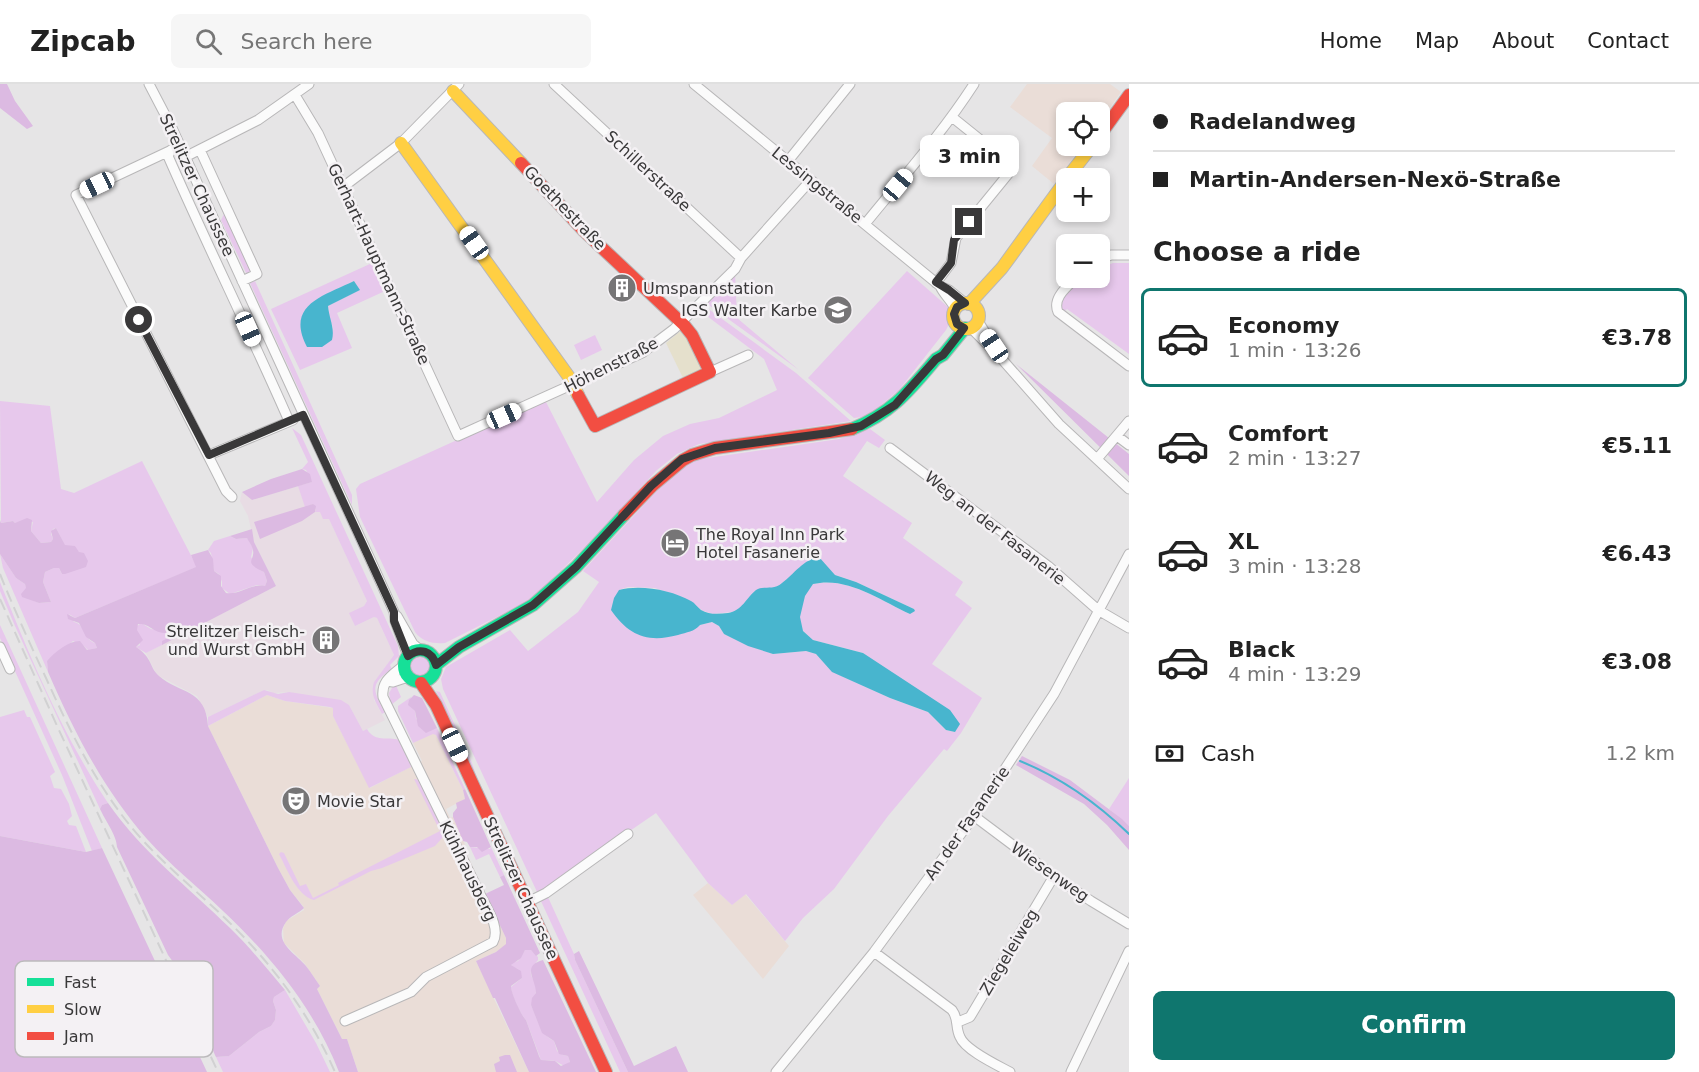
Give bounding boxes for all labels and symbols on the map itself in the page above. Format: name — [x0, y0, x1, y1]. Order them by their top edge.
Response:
street label: Strelitzer Chaussee — [156, 111, 238, 259]
street label: Schillerstraße — [601, 127, 695, 215]
callout: 3 min — [920, 135, 1018, 177]
street label: Lessingstraße — [768, 143, 866, 227]
street label: Gerhart-Hauptmann-Straße — [324, 160, 434, 368]
street label: Goethestraße — [520, 162, 610, 254]
car — [880, 165, 916, 205]
car — [77, 169, 117, 201]
route end — [955, 208, 982, 235]
car — [456, 223, 492, 263]
building icon: Umspannstation — [606, 272, 638, 304]
place label: Umspannstation — [643, 279, 774, 298]
school or university icon: IGS Walter Karbe — [822, 294, 854, 326]
place label: IGS Walter Karbe — [681, 301, 817, 320]
route start — [125, 306, 152, 333]
car — [232, 309, 264, 349]
car — [976, 326, 1012, 366]
street label: Höhenstraße — [561, 333, 661, 397]
car — [484, 400, 524, 432]
street label: Weg an der Fasanerie — [921, 467, 1069, 589]
place label: The Royal Inn Park Hotel Fasanerie — [695, 525, 845, 562]
hotel icon: The Royal Inn Park Hotel Fasanerie — [659, 527, 691, 559]
place label: Strelitzer Fleisch- und Wurst GmbH — [166, 622, 305, 659]
building icon: Strelitzer Fleisch- und Wurst GmbH — [310, 624, 342, 656]
car — [439, 725, 471, 765]
street label: An der Fasanerie — [921, 763, 1013, 883]
theatre icon: Movie Star — [280, 785, 312, 817]
place label: Movie Star — [317, 792, 403, 811]
street label: Strelitzer Chaussee — [480, 814, 562, 962]
street label: Kühlhausberg — [436, 818, 500, 924]
street label: Wiesenweg — [1007, 838, 1093, 906]
street label: Ziegeleiweg — [976, 906, 1042, 998]
legend — [15, 961, 213, 1057]
text: Fast — [64, 973, 96, 992]
text: Slow — [64, 1000, 101, 1019]
text: Jam — [63, 1027, 94, 1046]

